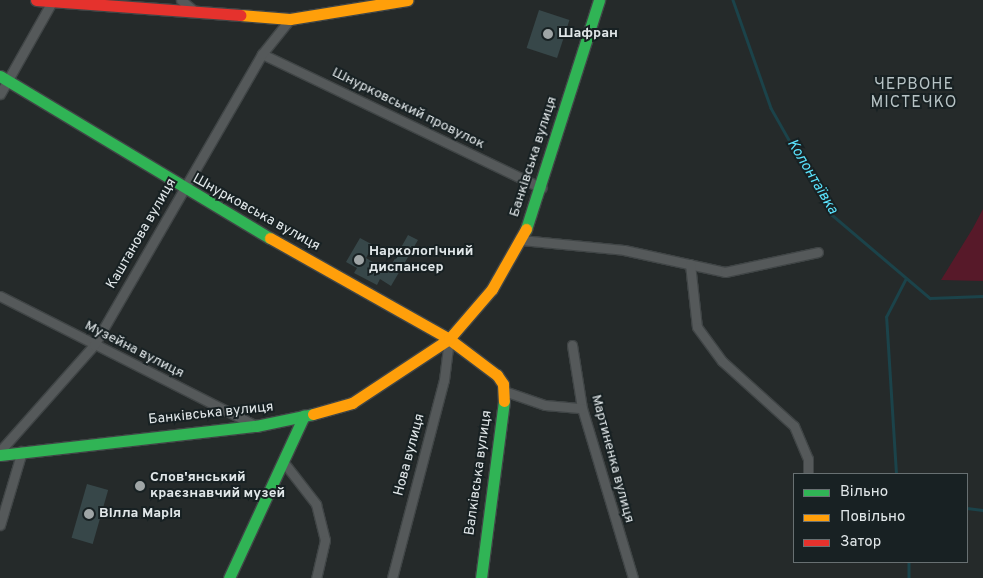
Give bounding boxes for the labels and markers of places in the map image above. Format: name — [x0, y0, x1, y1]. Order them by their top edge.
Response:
place label: Шафран — [558, 26, 618, 42]
marker: Шафран — [542, 28, 554, 40]
place label: Наркологічний диспансер — [369, 244, 473, 276]
marker: Наркологічний диспансер — [353, 254, 365, 266]
place label: Слов'янський краєзнавчий музей — [150, 470, 285, 502]
marker: Слов'янський краєзнавчий музей — [134, 480, 146, 492]
place label: Вілла Марія — [99, 506, 181, 522]
marker: Вілла Марія — [83, 508, 95, 520]

